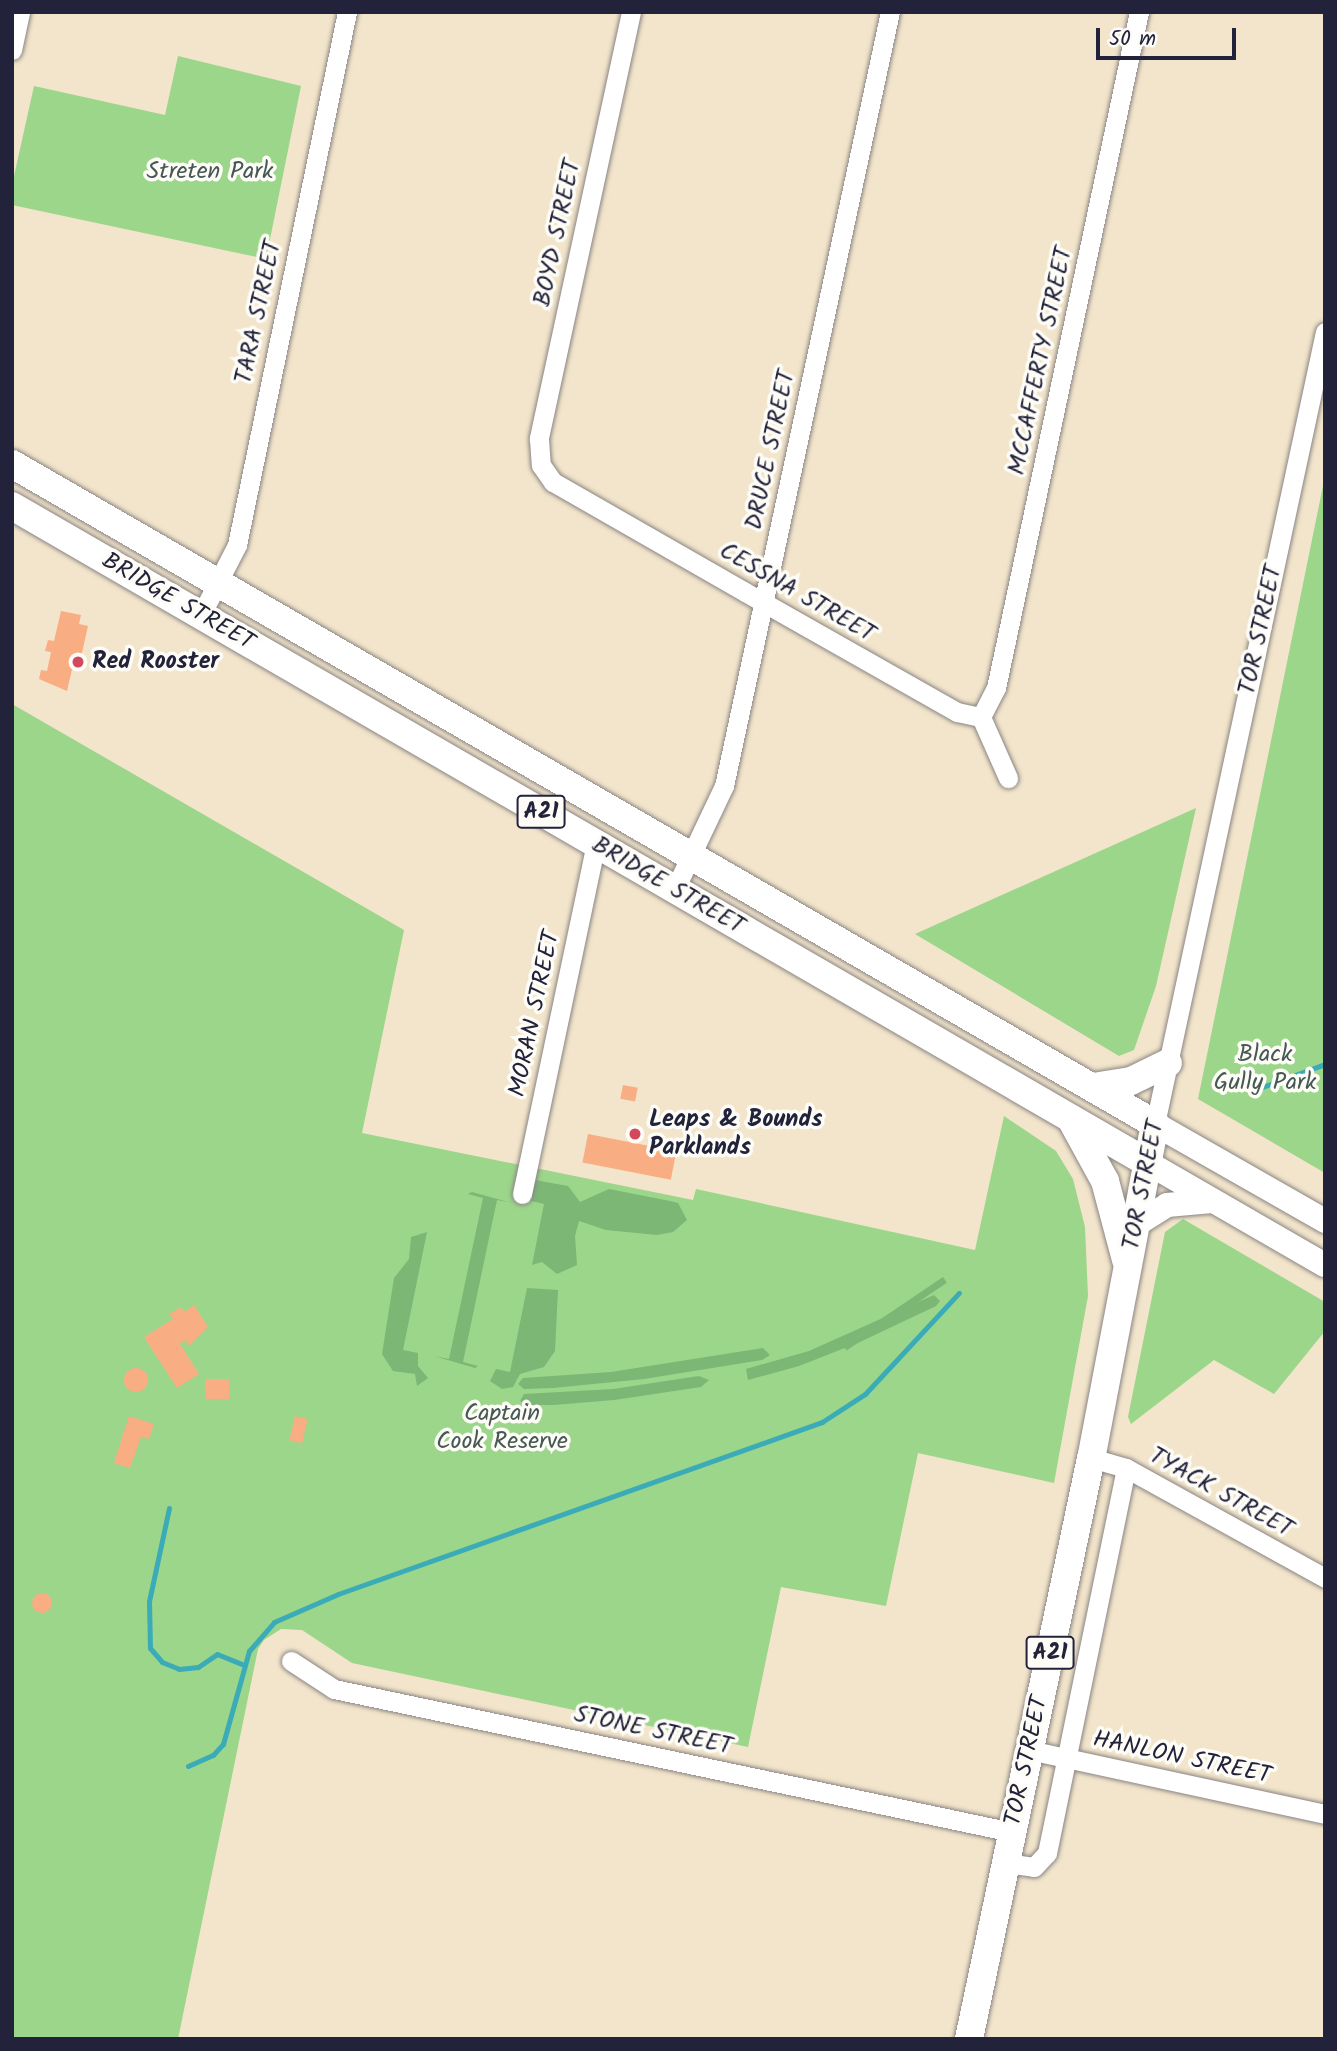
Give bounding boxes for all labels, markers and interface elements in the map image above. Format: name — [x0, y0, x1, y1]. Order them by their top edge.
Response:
scale bar — [1099, 14, 1239, 58]
text: 50 m — [1109, 23, 1156, 56]
street label: BOYD STREET — [528, 157, 588, 309]
park label: Streten Park — [147, 158, 273, 186]
street label: TARA STREET — [230, 238, 288, 386]
street label: MCCAFFERTY STREET — [1003, 244, 1079, 478]
street label: DRUCE STREET — [740, 368, 802, 532]
street label: CESSNA STREET — [714, 537, 880, 649]
street label: BRIDGE STREET — [97, 547, 259, 657]
street label: TOR STREET — [1233, 563, 1289, 697]
place label: Red Rooster — [92, 648, 219, 676]
marker: Red Rooster — [70, 654, 86, 670]
road number: A21 — [516, 792, 566, 832]
street label: BRIDGE STREET — [587, 831, 749, 941]
street label: MORAN STREET — [503, 929, 567, 1099]
park label: Black Gully Park — [1214, 1041, 1316, 1097]
place label: Leaps & Bounds Parklands — [649, 1106, 823, 1162]
street label: TOR STREET — [1117, 1118, 1171, 1252]
marker: Leaps & Bounds Parklands — [627, 1126, 643, 1142]
park label: Captain Cook Reserve — [436, 1400, 568, 1456]
street label: TYACK STREET — [1144, 1442, 1298, 1544]
road number: A21 — [1026, 1634, 1074, 1672]
street label: TOR STREET — [999, 1694, 1055, 1828]
street label: STONE STREET — [571, 1700, 735, 1762]
street label: HANLON STREET — [1090, 1725, 1274, 1791]

